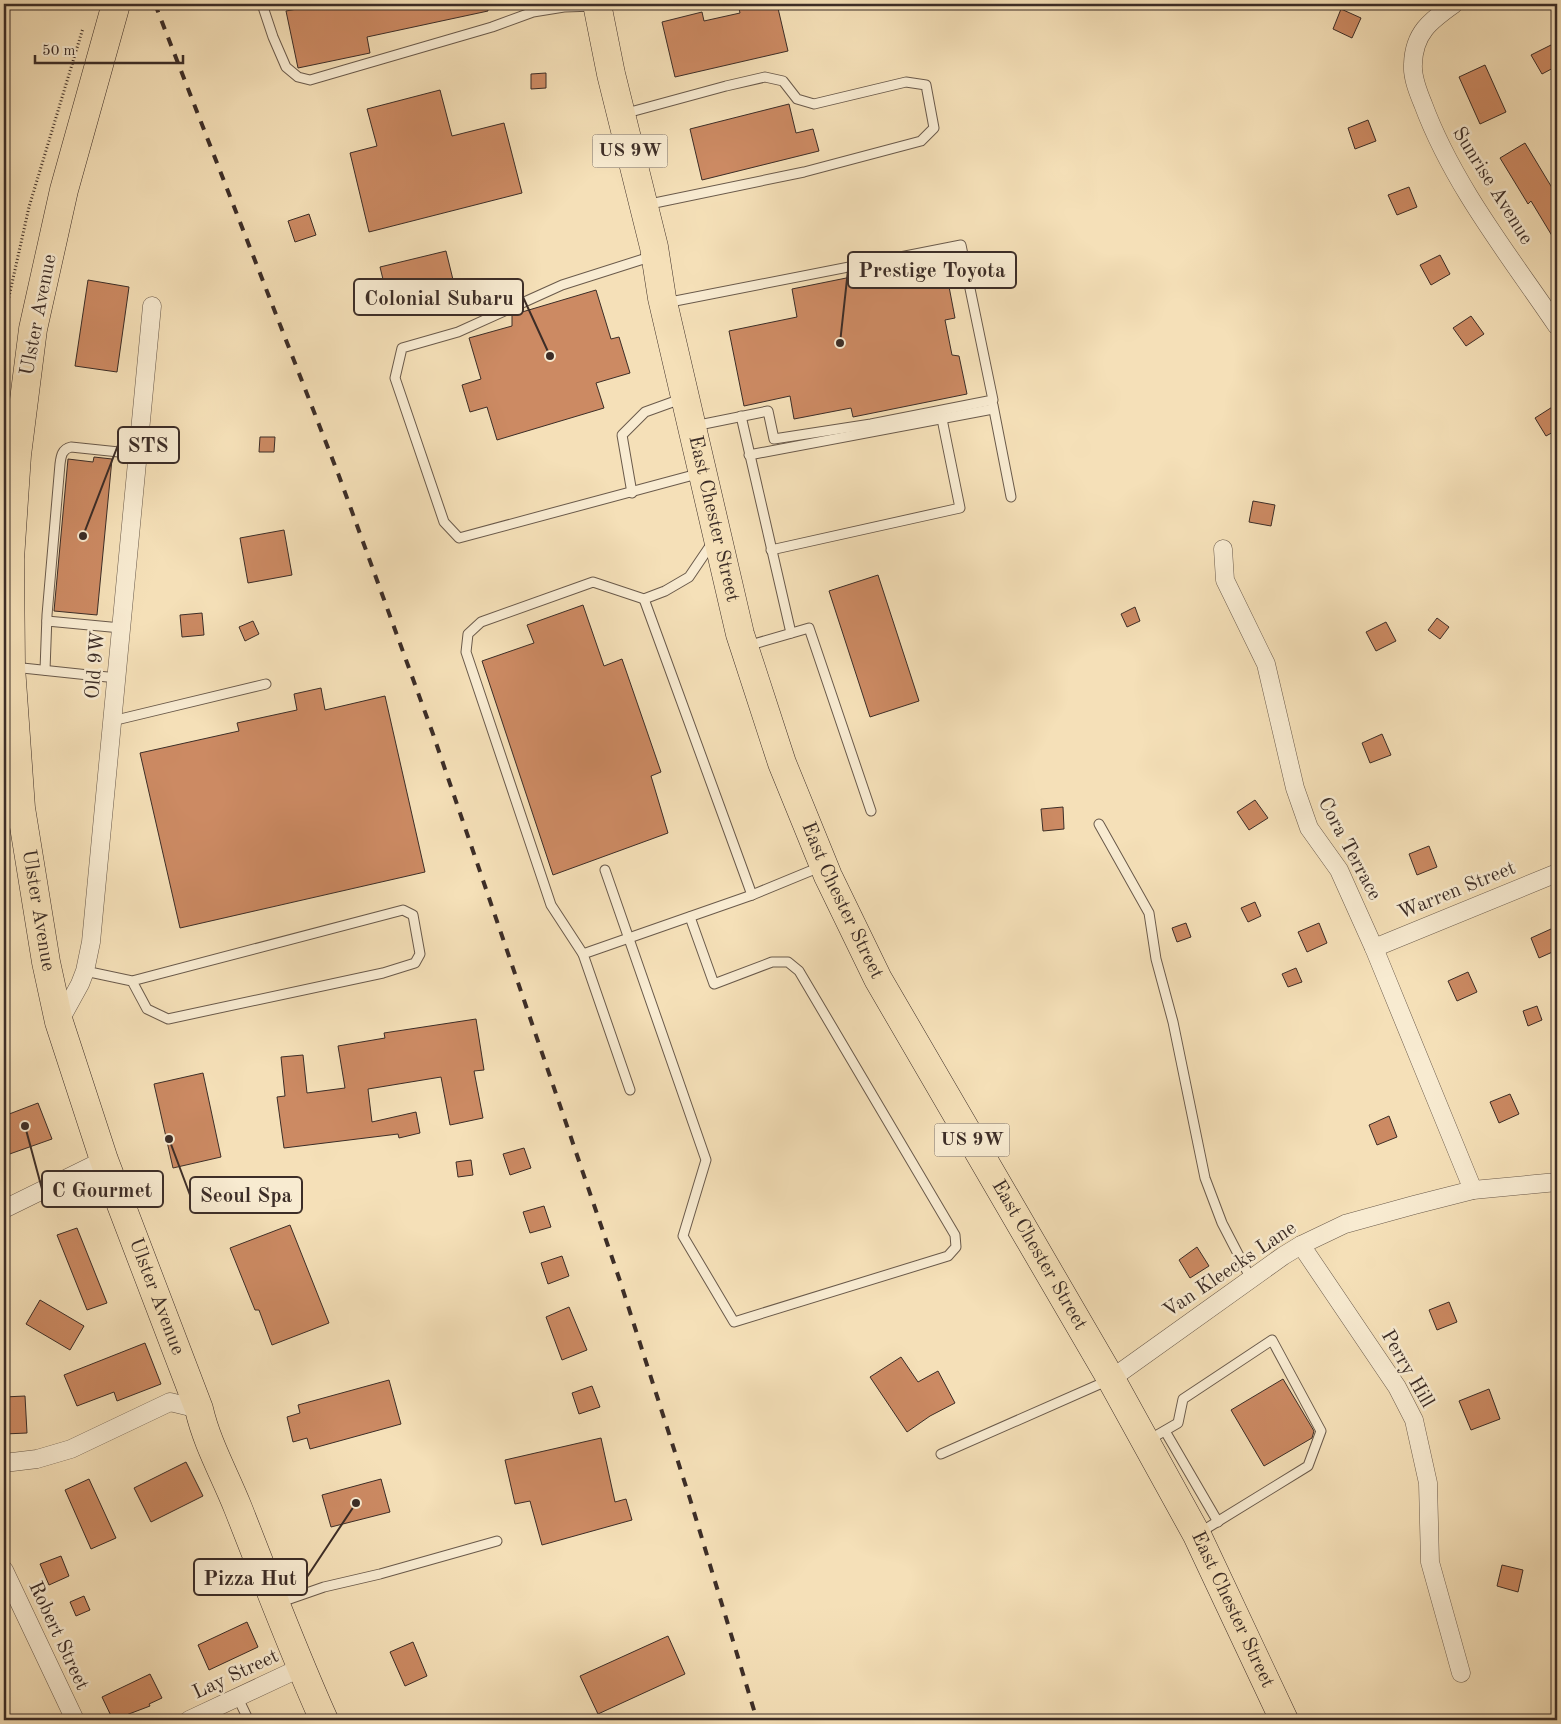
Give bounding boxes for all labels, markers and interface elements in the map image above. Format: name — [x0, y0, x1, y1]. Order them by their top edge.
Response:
scale bar — [35, 32, 182, 64]
text: 50 m — [42, 44, 76, 59]
street label: Sunrise Avenue — [1448, 124, 1536, 248]
road number: US 9W — [592, 134, 668, 168]
callout: Prestige Toyota — [848, 252, 1016, 288]
street label: Ulster Avenue — [17, 253, 61, 377]
text: Prestige Toyota — [858, 261, 1006, 282]
callout: Colonial Subaru — [354, 279, 523, 315]
text: Colonial Subaru — [364, 289, 514, 310]
callout: STS — [118, 427, 179, 463]
street label: East Chester Street — [684, 434, 742, 604]
text: STS — [127, 436, 169, 457]
street label: Old 9W — [83, 630, 109, 700]
street label: Cora Terrace — [1314, 794, 1384, 904]
street label: East Chester Street — [797, 819, 886, 982]
street label: Ulster Avenue — [18, 848, 58, 973]
street label: Warren Street — [1395, 858, 1519, 924]
road number: US 9W — [934, 1124, 1010, 1156]
callout: C Gourmet — [42, 1171, 163, 1207]
callout: Seoul Spa — [190, 1177, 302, 1213]
street label: East Chester Street — [987, 1177, 1090, 1334]
text: C Gourmet — [52, 1181, 153, 1202]
text: Seoul Spa — [200, 1186, 293, 1207]
street label: Van Kleecks Lane — [1160, 1218, 1300, 1322]
street label: Ulster Avenue — [125, 1236, 187, 1358]
street label: Perry Hill — [1377, 1327, 1437, 1411]
street label: East Chester Street — [1187, 1528, 1277, 1691]
callout: Pizza Hut — [194, 1559, 307, 1595]
text: Pizza Hut — [203, 1569, 297, 1590]
street label: Robert Street — [24, 1579, 92, 1693]
street label: Lay Street — [190, 1646, 282, 1704]

